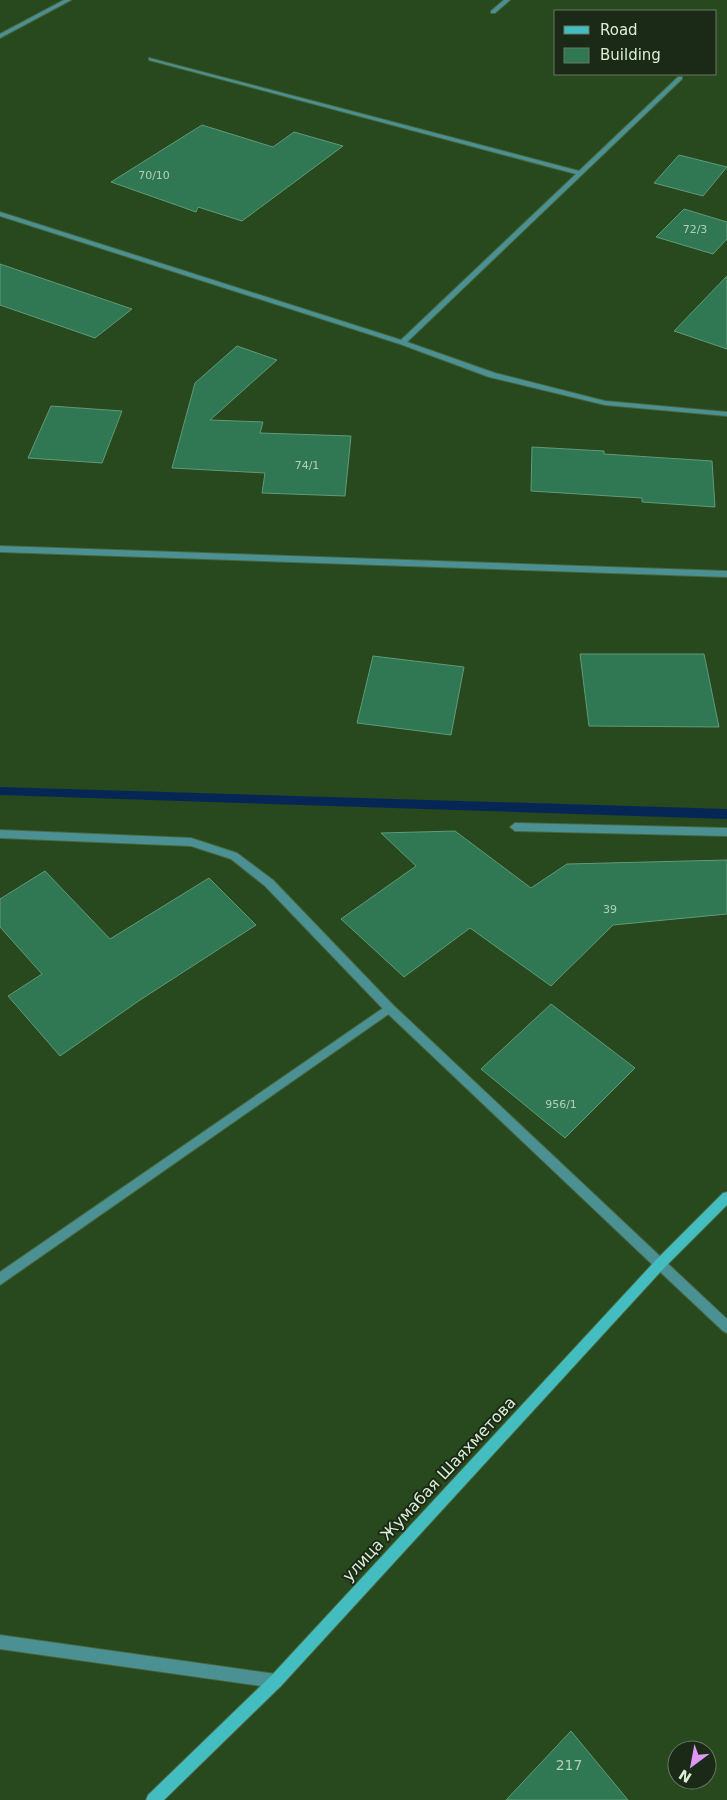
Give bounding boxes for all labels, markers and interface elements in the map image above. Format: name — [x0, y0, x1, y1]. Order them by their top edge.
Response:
legend — [554, 10, 717, 75]
text: Road — [600, 21, 638, 39]
text: Building — [600, 46, 661, 64]
house number: 70/10 — [138, 169, 170, 182]
house number: 72/3 — [683, 223, 707, 236]
house number: 74/1 — [295, 459, 319, 472]
house number: 39 — [603, 903, 617, 916]
house number: 956/1 — [545, 1098, 577, 1111]
street label: улица Жумабая Шаяхметова — [338, 1393, 520, 1585]
north arrow — [667, 1740, 717, 1790]
house number: 217 — [556, 1757, 582, 1773]
text: N — [676, 1766, 694, 1786]

